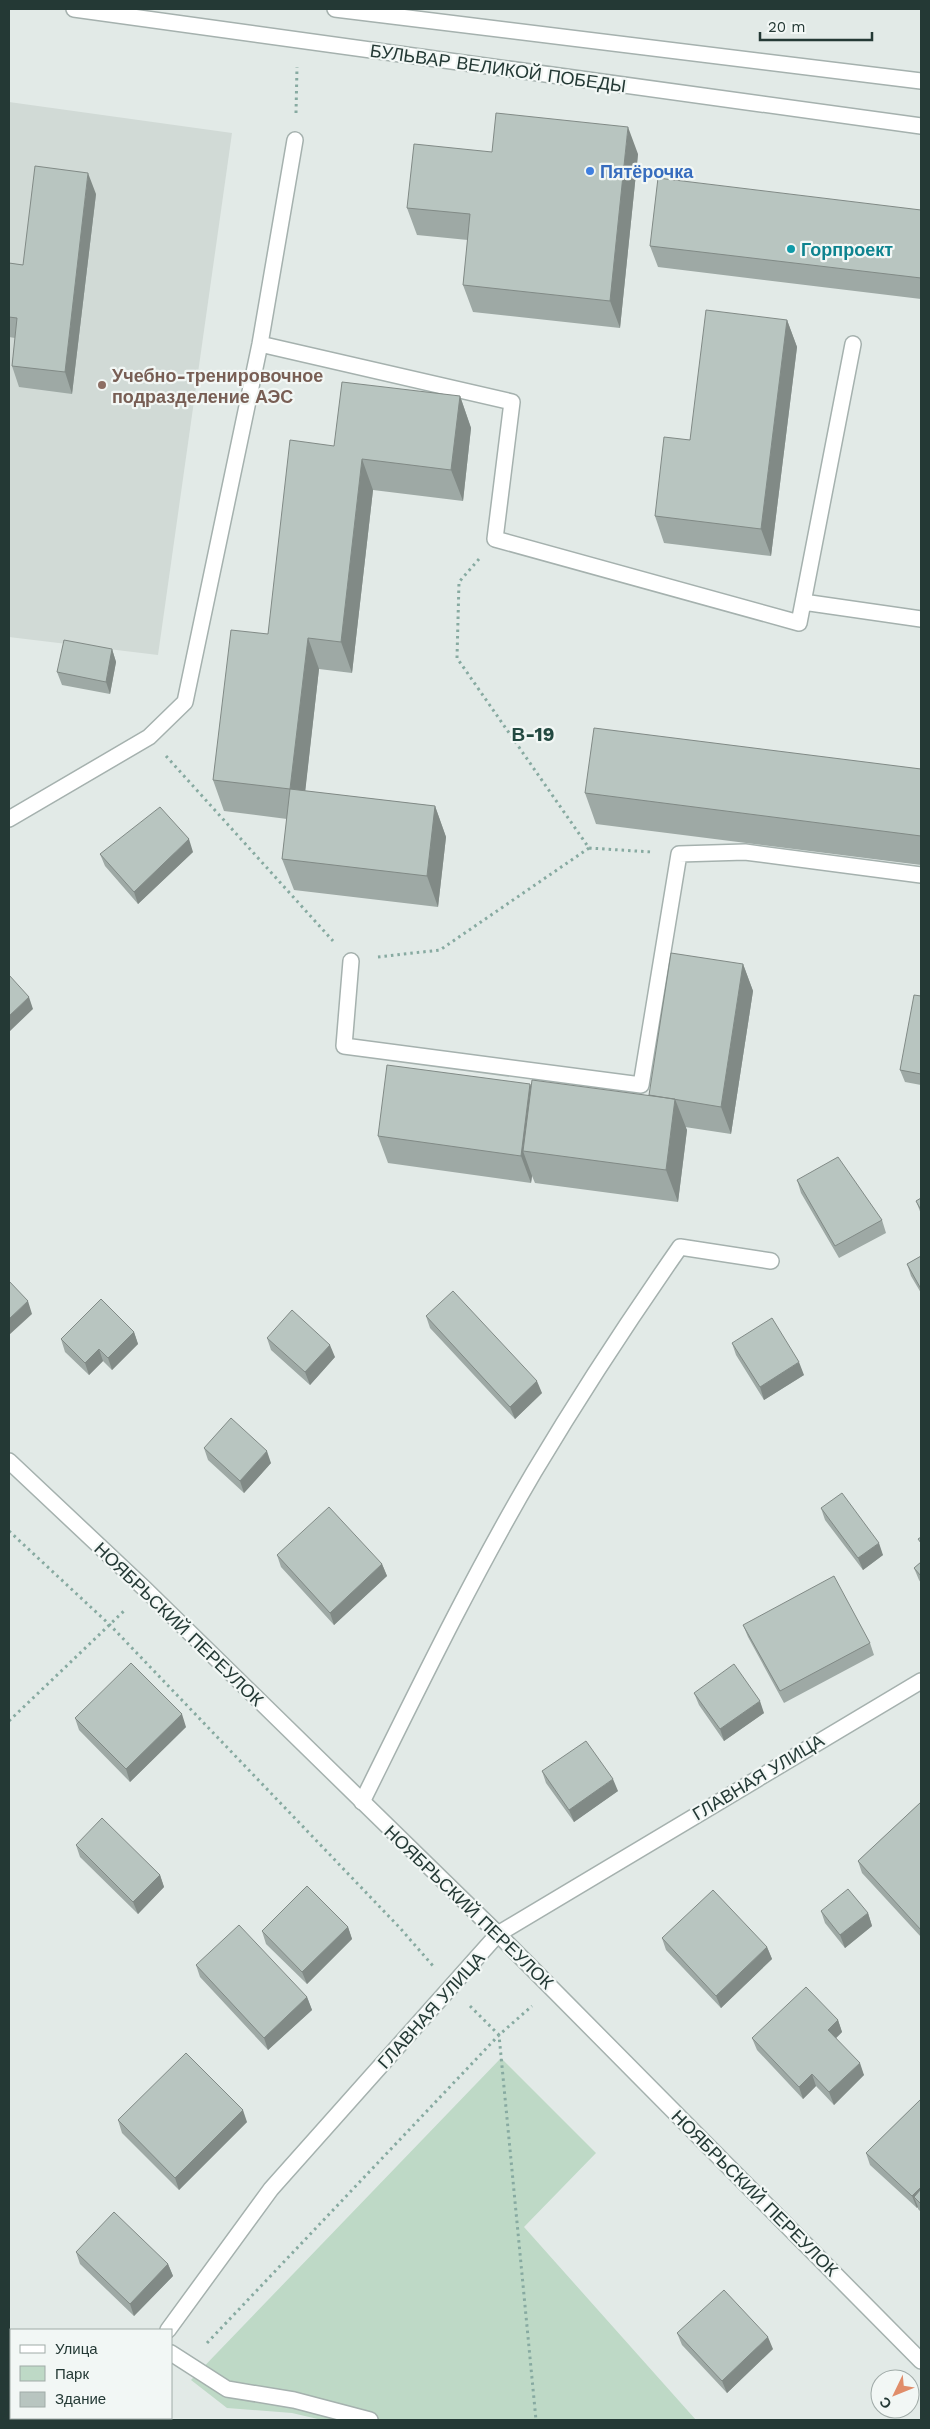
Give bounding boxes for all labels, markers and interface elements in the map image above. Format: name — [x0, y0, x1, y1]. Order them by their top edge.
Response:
scale bar — [760, 10, 872, 42]
text: 20 m — [768, 18, 806, 36]
street label: БУЛЬВАР ВЕЛИКОЙ ПОБЕДЫ — [369, 40, 627, 96]
place label: Пятёрочка — [600, 161, 694, 182]
marker: Пятёрочка — [584, 165, 596, 177]
place label: Горпроект — [801, 239, 893, 260]
marker: Горпроект — [785, 243, 797, 255]
place label: Учебно-тренировочное подразделение АЭС — [112, 365, 323, 407]
marker: Учебно-тренировочное подразделение АЭС — [96, 379, 108, 391]
district label: В-19 — [512, 723, 554, 746]
street label: НОЯБРЬСКИЙ ПЕРЕУЛОК — [90, 1538, 268, 1711]
street label: ГЛАВНАЯ УЛИЦА — [688, 1729, 828, 1825]
street label: НОЯБРЬСКИЙ ПЕРЕУЛОК — [380, 1821, 558, 1994]
street label: ГЛАВНАЯ УЛИЦА — [373, 1947, 489, 2073]
street label: НОЯБРЬСКИЙ ПЕРЕУЛОК — [668, 2106, 843, 2281]
legend — [10, 2329, 172, 2419]
text: Улица — [55, 2340, 98, 2358]
text: Парк — [55, 2365, 89, 2383]
north arrow — [870, 2369, 920, 2419]
text: Здание — [55, 2390, 106, 2408]
text: С — [876, 2394, 895, 2412]

